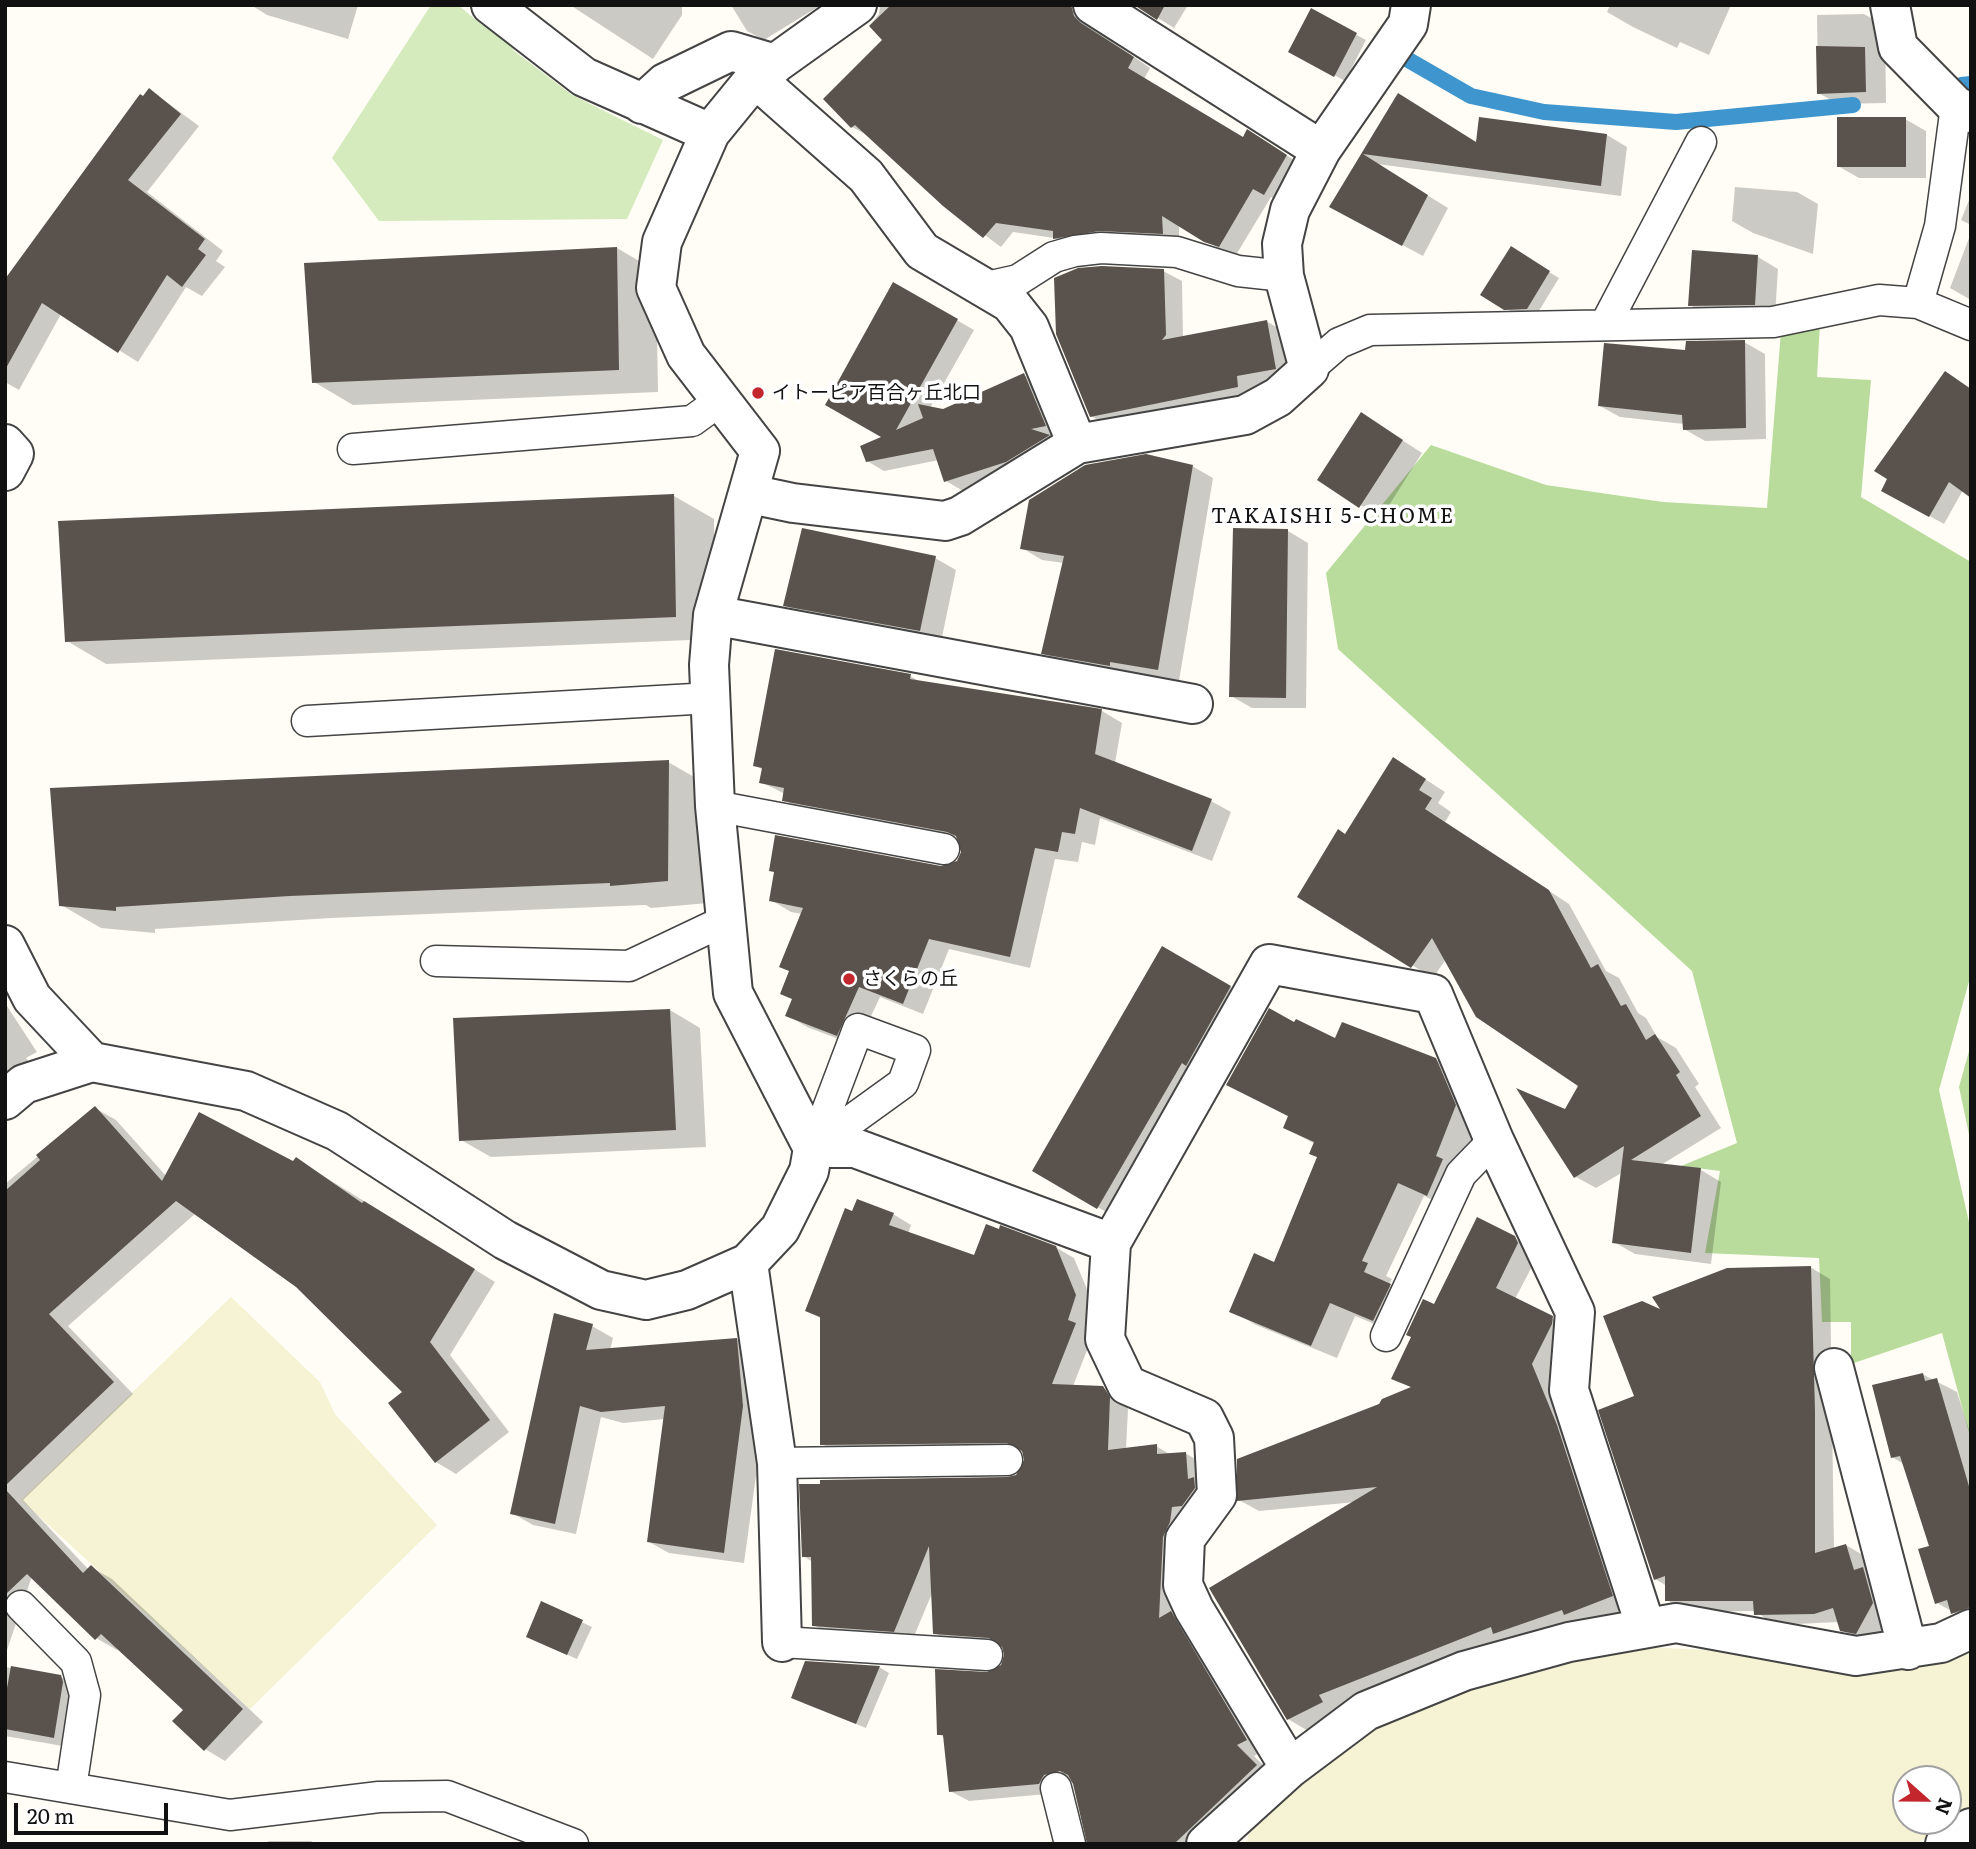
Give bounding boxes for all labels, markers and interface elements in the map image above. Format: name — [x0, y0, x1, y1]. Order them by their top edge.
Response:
place label: イトーピア百合ヶ丘北口 — [772, 382, 981, 404]
marker: イトーピア百合ヶ丘北口 — [750, 385, 766, 401]
district label: TAKAISHI 5-CHOME — [1213, 504, 1453, 530]
place label: さくらの丘 — [863, 968, 958, 990]
marker: さくらの丘 — [841, 971, 857, 987]
north arrow — [1892, 1765, 1962, 1835]
scale bar — [18, 1790, 172, 1834]
text: N — [1929, 1794, 1961, 1819]
text: 20 m — [27, 1799, 74, 1830]

